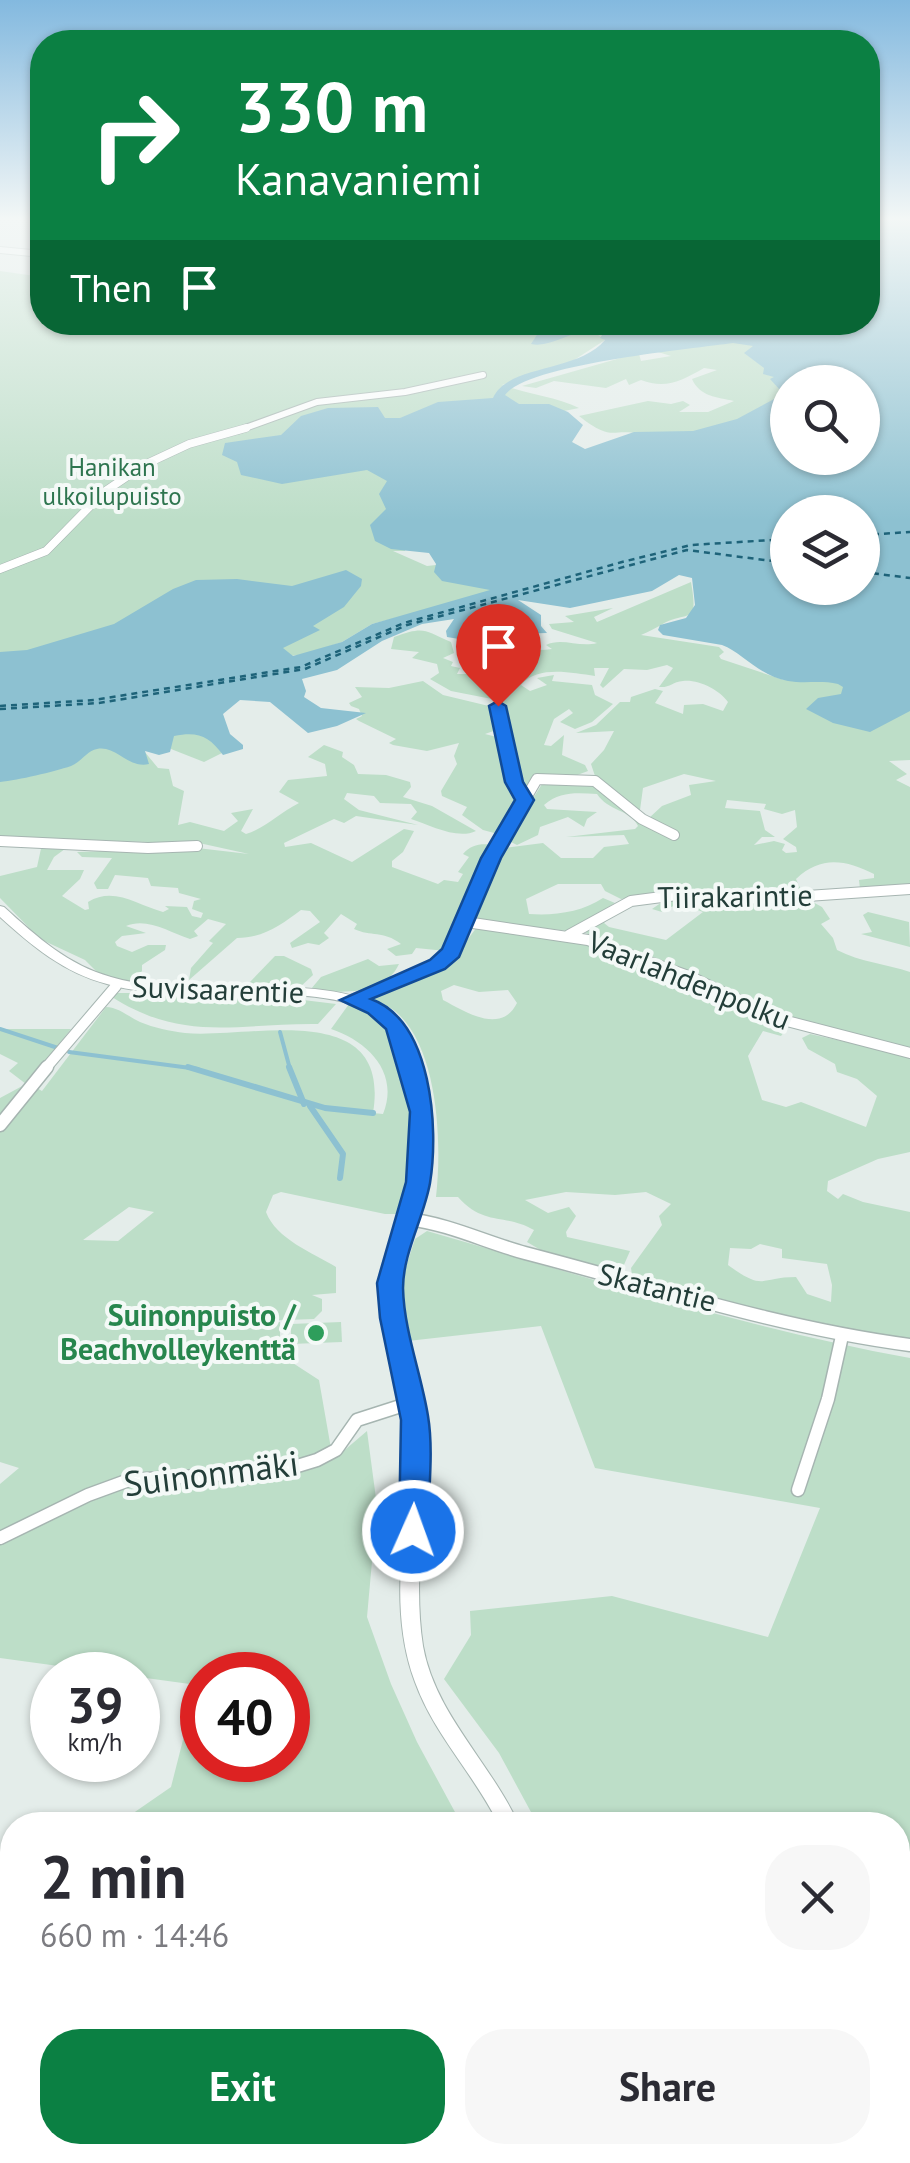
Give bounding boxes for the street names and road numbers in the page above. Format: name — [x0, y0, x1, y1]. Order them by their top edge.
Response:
street label: Tiirakarintie — [657, 875, 813, 916]
street label: Vaarlahdenpolku — [582, 921, 797, 1038]
street label: Suvisaarentie — [131, 966, 305, 1011]
street label: Skatantie — [594, 1253, 720, 1320]
street label: Suinonmäki — [121, 1439, 301, 1507]

